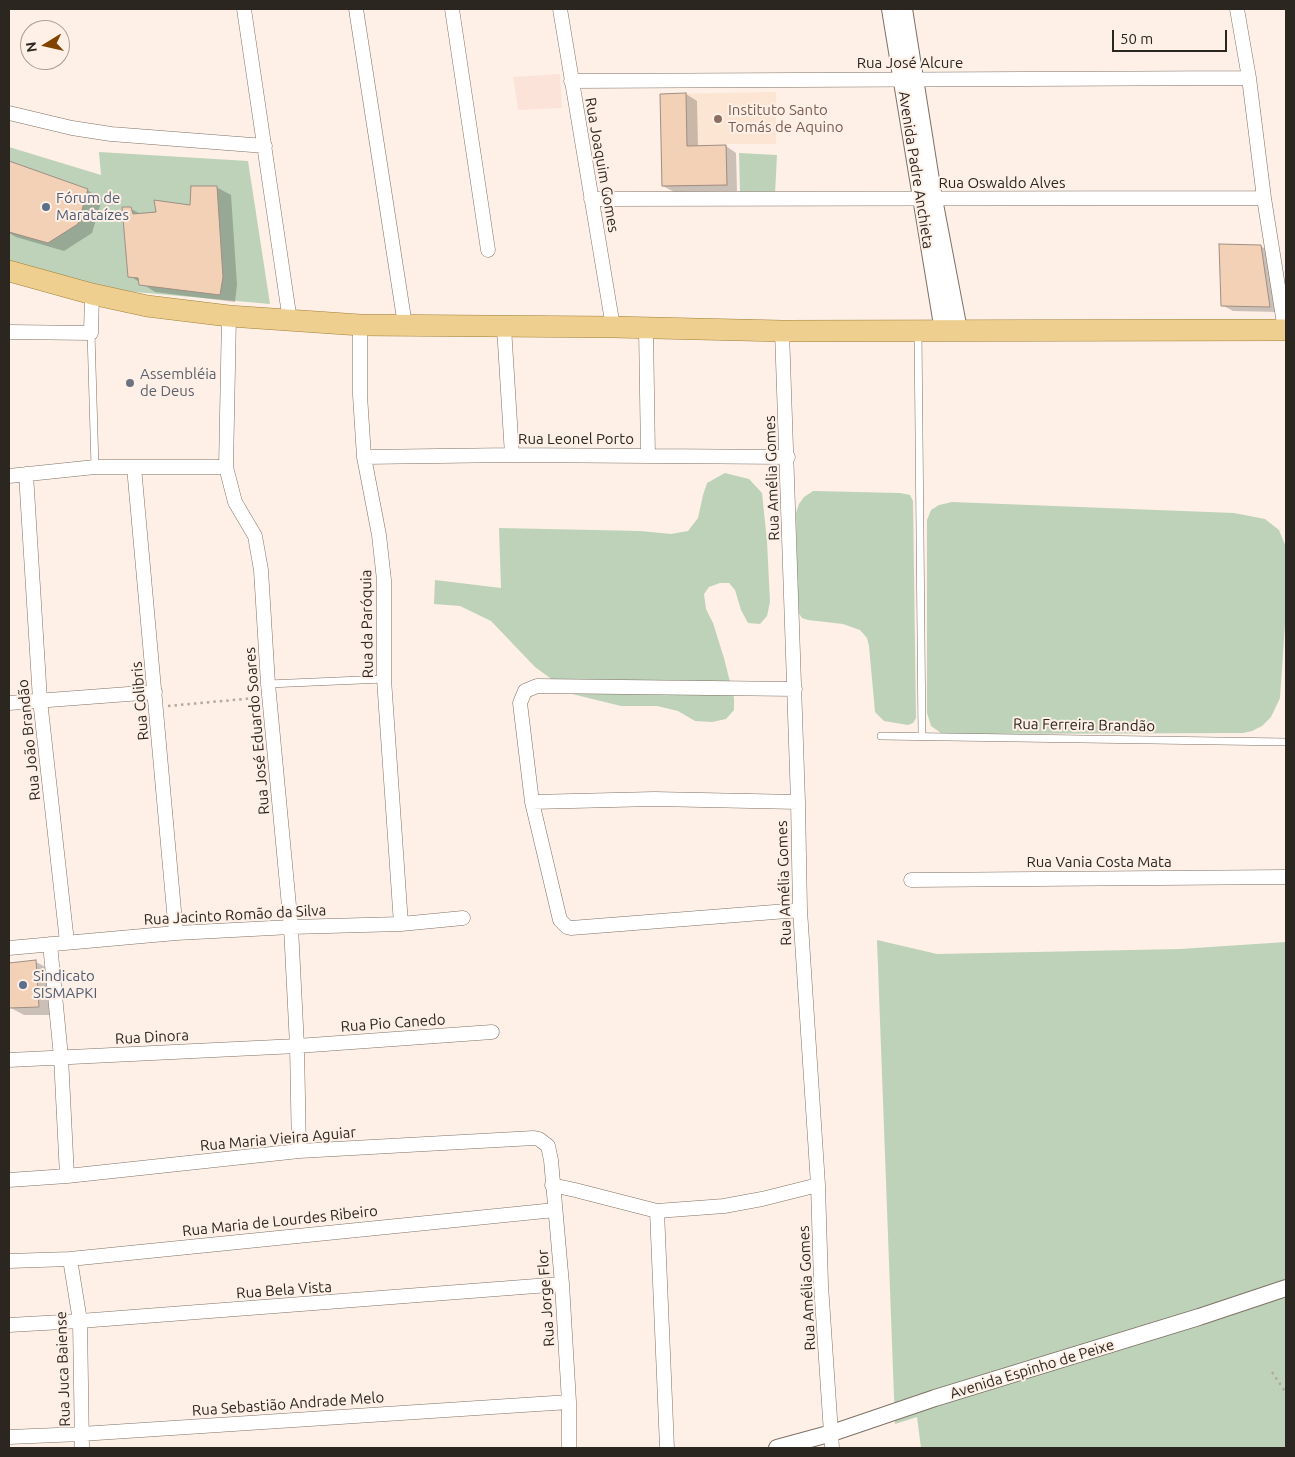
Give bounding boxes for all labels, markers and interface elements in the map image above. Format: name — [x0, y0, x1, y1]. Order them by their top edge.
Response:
north arrow — [20, 20, 70, 70]
scale bar — [1115, 20, 1230, 52]
text: 50 m — [1120, 30, 1153, 47]
text: N — [22, 41, 40, 54]
street label: Rua José Alcure — [857, 54, 963, 72]
street label: Avenida Padre Anchieta — [895, 90, 937, 250]
street label: Rua Joaquim Gomes — [581, 96, 623, 234]
place label: Instituto Santo Tomás de Aquino — [728, 101, 844, 136]
marker: Instituto Santo Tomás de Aquino — [712, 113, 724, 125]
street label: Rua Oswaldo Alves — [938, 174, 1066, 192]
place label: Fórum de Marataízes — [56, 189, 129, 224]
marker: Fórum de Marataízes — [40, 201, 52, 213]
place label: Assembléia de Deus — [140, 365, 217, 400]
marker: Assembléia de Deus — [124, 377, 136, 389]
street label: Rua Amélia Gomes — [761, 415, 783, 541]
street label: Rua Leonel Porto — [518, 430, 634, 448]
street label: Rua da Paróquia — [357, 570, 377, 678]
street label: Rua José Eduardo Soares — [241, 646, 273, 816]
street label: Rua Colibris — [128, 661, 152, 741]
street label: Rua João Brandão — [14, 678, 44, 802]
street label: Rua Ferreira Brandão — [1013, 715, 1155, 735]
street label: Rua Amélia Gomes — [773, 820, 795, 946]
street label: Rua Vania Costa Mata — [1026, 853, 1172, 871]
street label: Rua Jacinto Romão da Silva — [143, 901, 327, 929]
place label: Sindicato SISMAPKI — [33, 967, 97, 1002]
marker: Sindicato SISMAPKI — [17, 979, 29, 991]
street label: Rua Pio Canedo — [340, 1010, 446, 1036]
street label: Rua Dinora — [115, 1026, 189, 1048]
street label: Rua Maria Vieira Aguiar — [199, 1123, 357, 1155]
street label: Rua Maria de Lourdes Ribeiro — [181, 1202, 379, 1240]
street label: Rua Amélia Gomes — [795, 1225, 819, 1351]
street label: Rua Jorge Flor — [534, 1249, 558, 1347]
street label: Rua Bela Vista — [236, 1278, 332, 1302]
street label: Rua Juca Baiense — [52, 1311, 74, 1427]
street label: Avenida Espinho de Peixe — [948, 1335, 1116, 1403]
street label: Rua Sebastião Andrade Melo — [191, 1388, 385, 1420]

